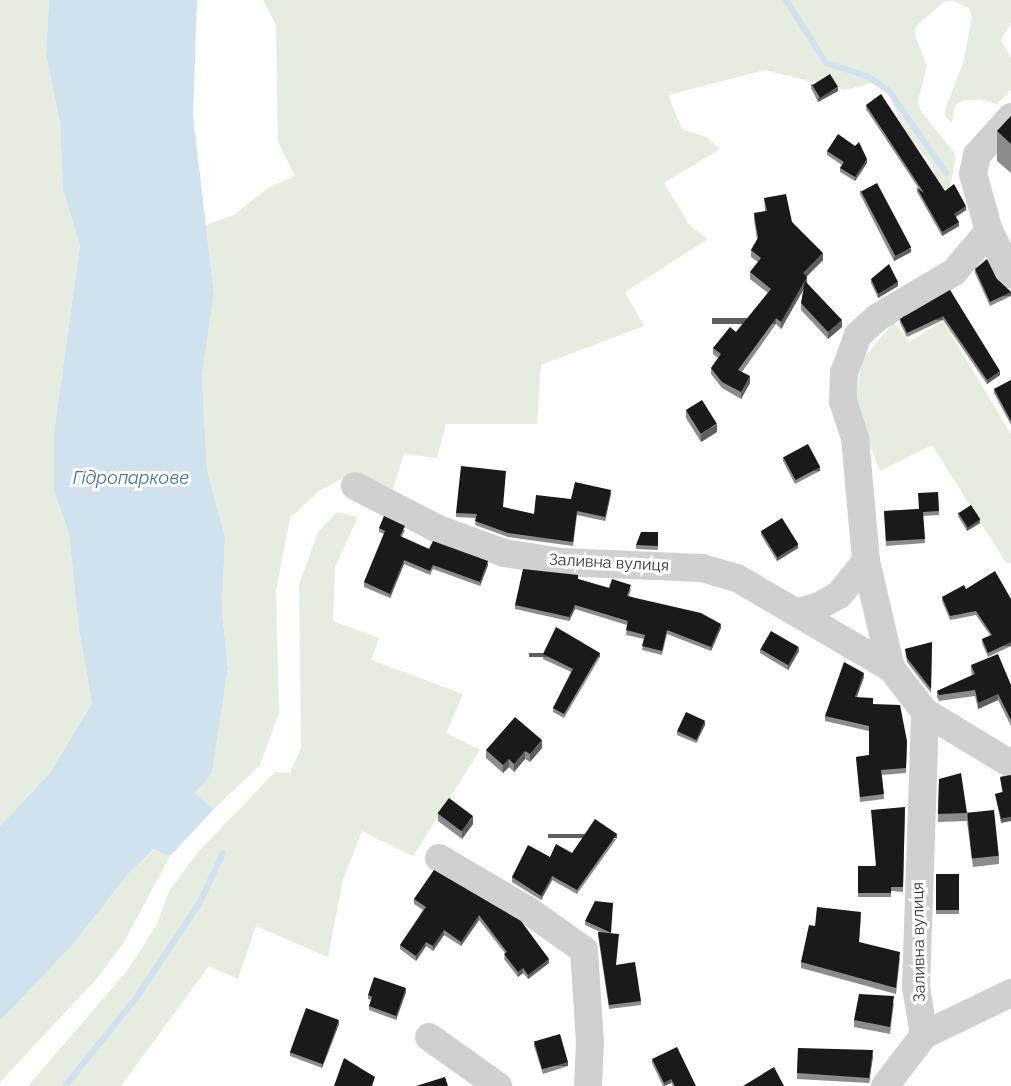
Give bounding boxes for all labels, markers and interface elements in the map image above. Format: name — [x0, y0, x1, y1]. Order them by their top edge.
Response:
water label: Гідропаркове — [73, 467, 189, 489]
street label: Заливна вулиця — [549, 550, 669, 576]
street label: Заливна вулиця — [908, 882, 930, 1002]

